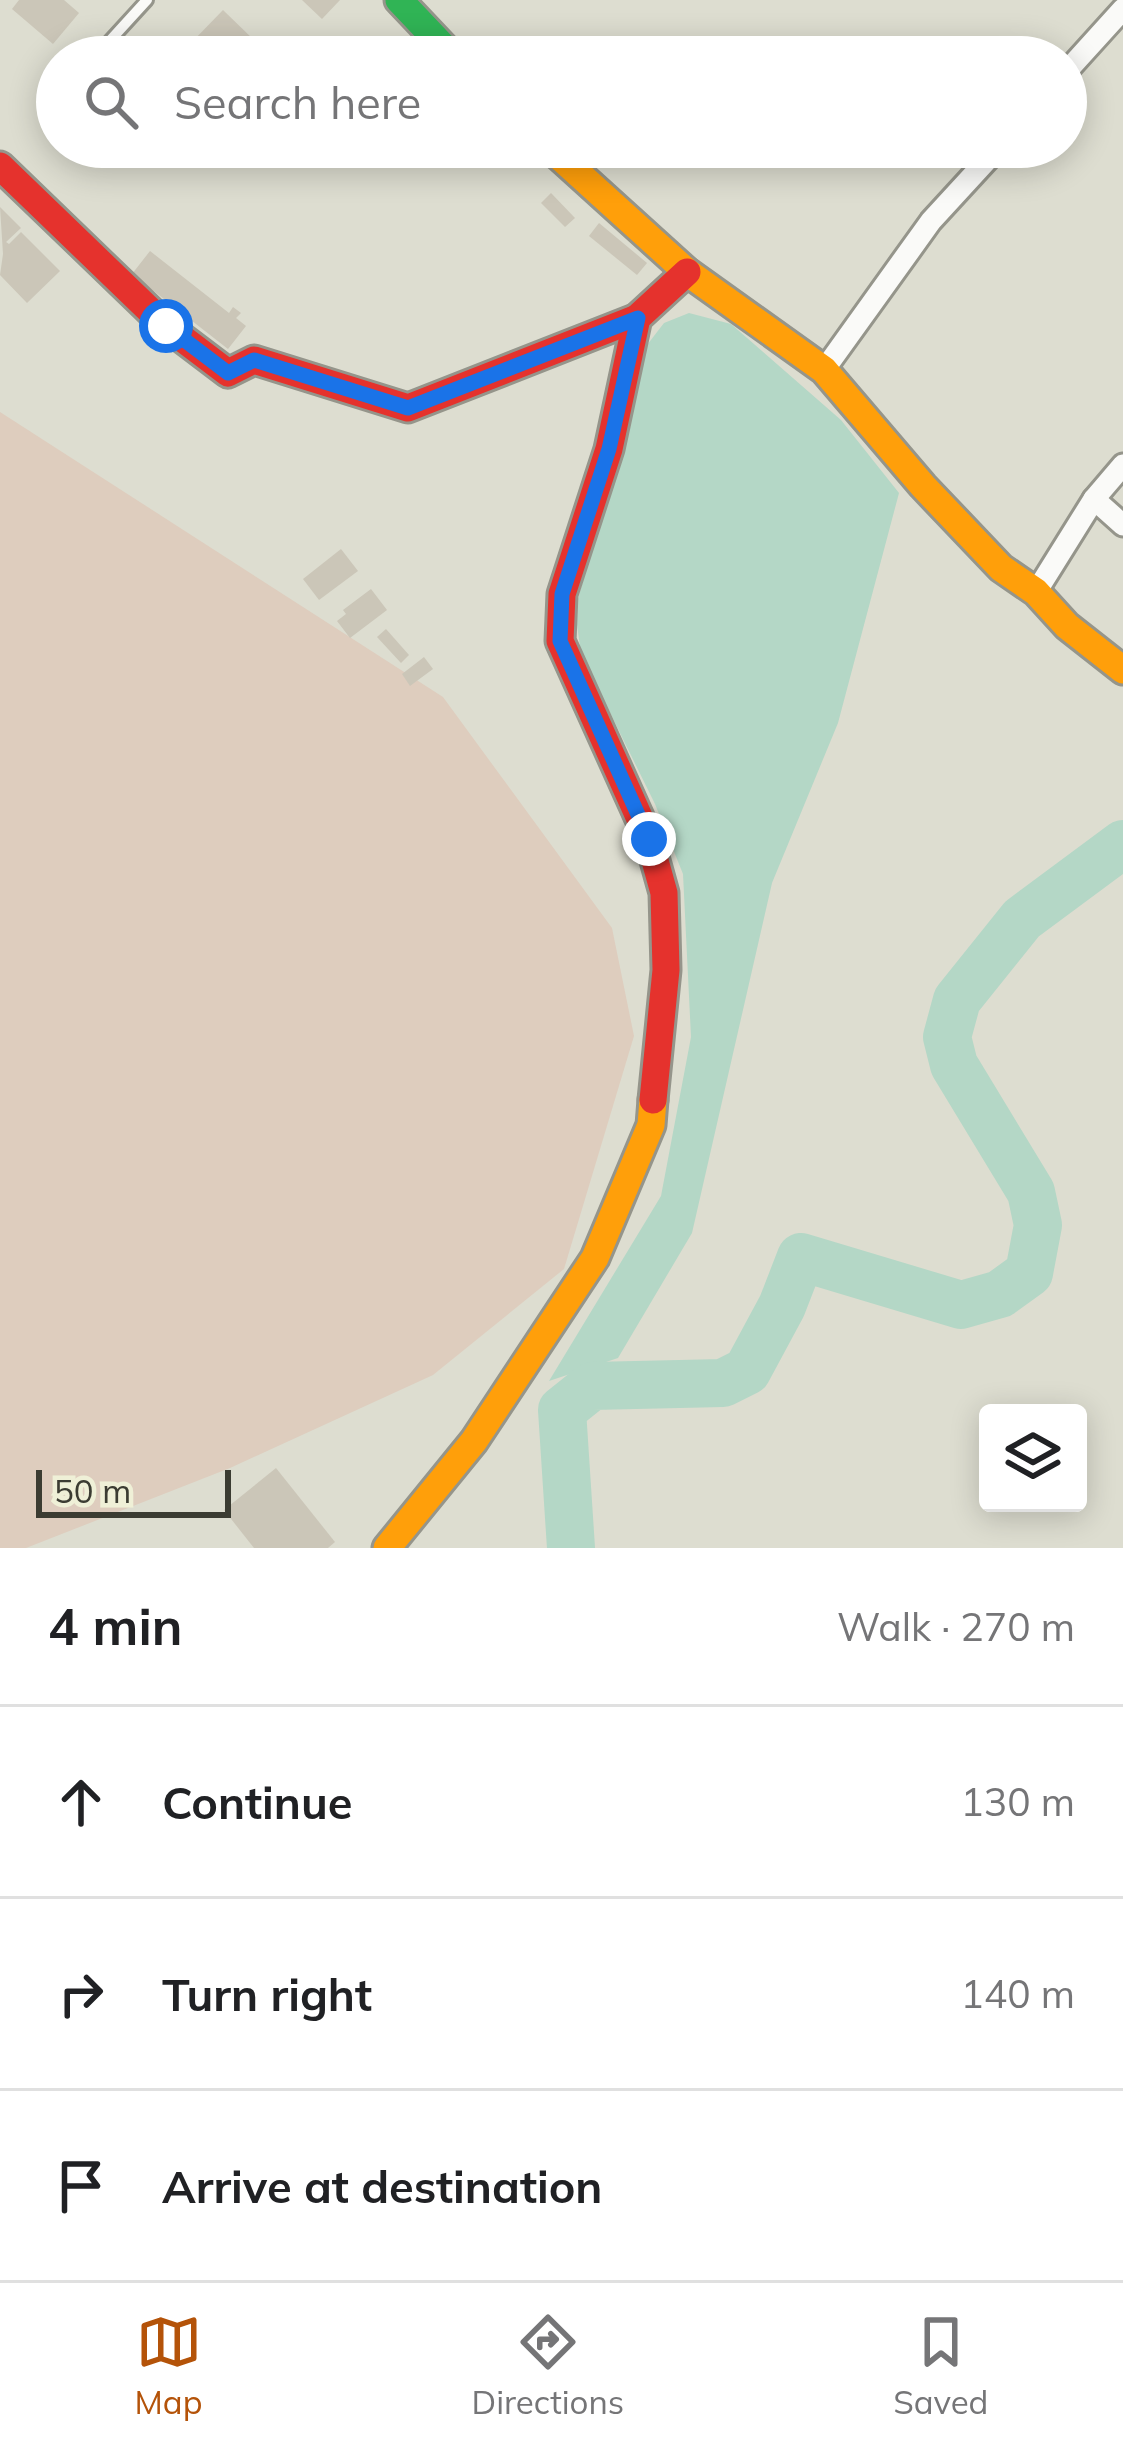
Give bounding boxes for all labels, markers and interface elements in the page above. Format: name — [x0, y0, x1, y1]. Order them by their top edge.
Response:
search box — [36, 36, 1087, 168]
icon: search — [78, 69, 144, 135]
text: Search here — [174, 74, 421, 130]
route start — [139, 299, 193, 353]
route end — [622, 812, 676, 866]
map controls — [979, 1404, 1087, 1512]
button: layers — [979, 1404, 1087, 1512]
scale bar — [36, 1464, 231, 1517]
text: 50 m — [54, 1470, 131, 1511]
text: 4 min — [48, 1594, 183, 1658]
text: Walk · 270 m — [837, 1602, 1075, 1651]
icon: ahead — [48, 1769, 114, 1835]
text: Continue — [162, 1774, 352, 1830]
text: 130 m — [960, 1777, 1075, 1826]
icon: right — [48, 1961, 114, 2027]
text: Turn right — [162, 1966, 372, 2022]
text: 140 m — [960, 1969, 1075, 2018]
icon: arrive — [48, 2153, 114, 2219]
text: Arrive at destination — [162, 2158, 602, 2214]
tab: Map — [135, 2309, 202, 2422]
tab: Directions — [472, 2309, 624, 2422]
tab: Saved — [893, 2309, 988, 2422]

